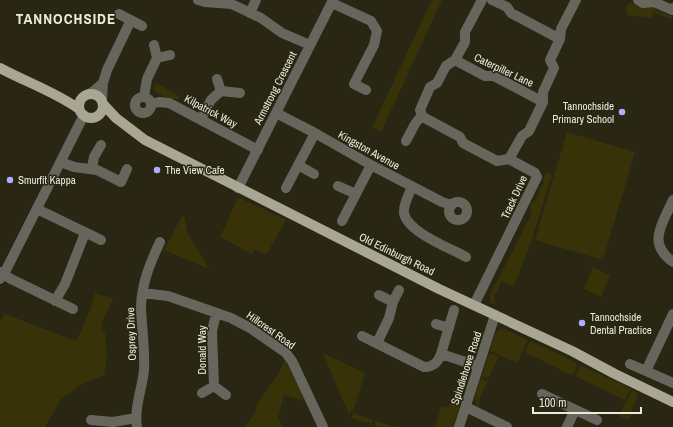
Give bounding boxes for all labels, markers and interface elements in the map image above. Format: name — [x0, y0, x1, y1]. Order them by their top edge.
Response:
district label: TANNOCHSIDE — [16, 8, 116, 29]
street label: Armstrong Crescent — [250, 49, 300, 128]
street label: Caterpiller Lane — [472, 50, 536, 90]
street label: Kilpatrick Way — [182, 91, 240, 131]
place label: Tannochside Primary School — [552, 99, 614, 126]
marker: Tannochside Primary School — [617, 107, 627, 117]
street label: Kingston Avenue — [336, 127, 402, 173]
place label: The View Cafe — [165, 163, 225, 177]
marker: The View Cafe — [152, 165, 162, 175]
place label: Smurfit Kappa — [18, 173, 76, 187]
street label: Track Drive — [498, 173, 530, 221]
marker: Smurfit Kappa — [5, 175, 15, 185]
street label: Old Edinburgh Road — [357, 230, 437, 278]
street label: Osprey Drive — [123, 307, 139, 361]
street label: Hillcrest Road — [244, 308, 298, 352]
place label: Tannochside Dental Practice — [590, 310, 652, 337]
marker: Tannochside Dental Practice — [577, 318, 587, 328]
street label: Donald Way — [195, 325, 209, 374]
street label: Spindlehowe Road — [448, 330, 484, 406]
scale bar — [533, 389, 641, 415]
text: 100 m — [539, 395, 566, 411]

